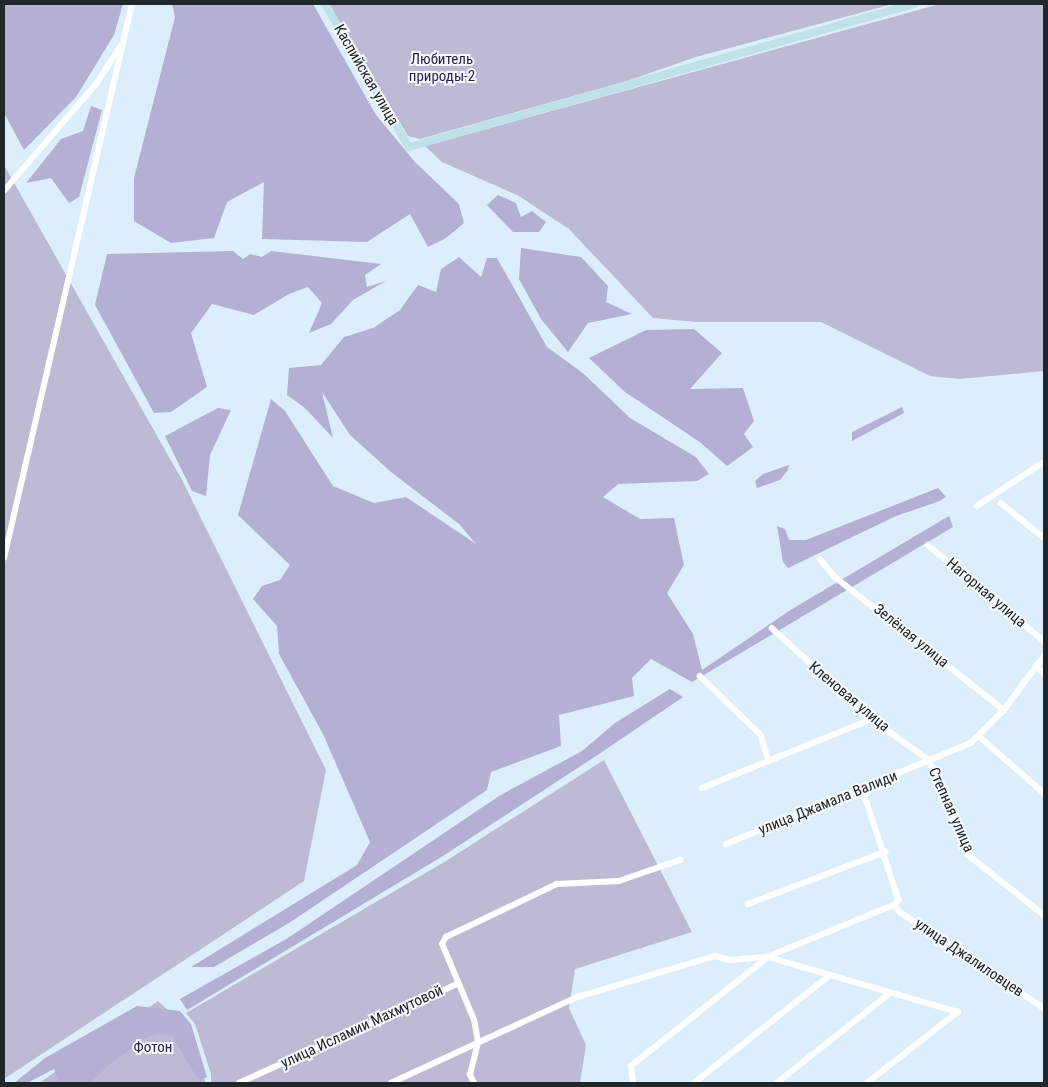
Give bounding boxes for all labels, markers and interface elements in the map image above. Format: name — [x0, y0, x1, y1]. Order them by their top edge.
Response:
street label: Каспийская улица — [330, 21, 402, 129]
park label: Любитель природы-2 — [409, 50, 475, 85]
street label: Нагорная улица — [942, 554, 1030, 632]
street label: Зелёная улица — [870, 600, 952, 672]
street label: Кленовая улица — [805, 658, 893, 736]
street label: Степная улица — [924, 765, 978, 855]
street label: улица Джамала Валиди — [756, 767, 900, 839]
street label: улица Джалиловцев — [911, 915, 1027, 1001]
street label: улица Исламии Махмутовой — [278, 982, 446, 1072]
park label: Фотон — [134, 1039, 172, 1057]

